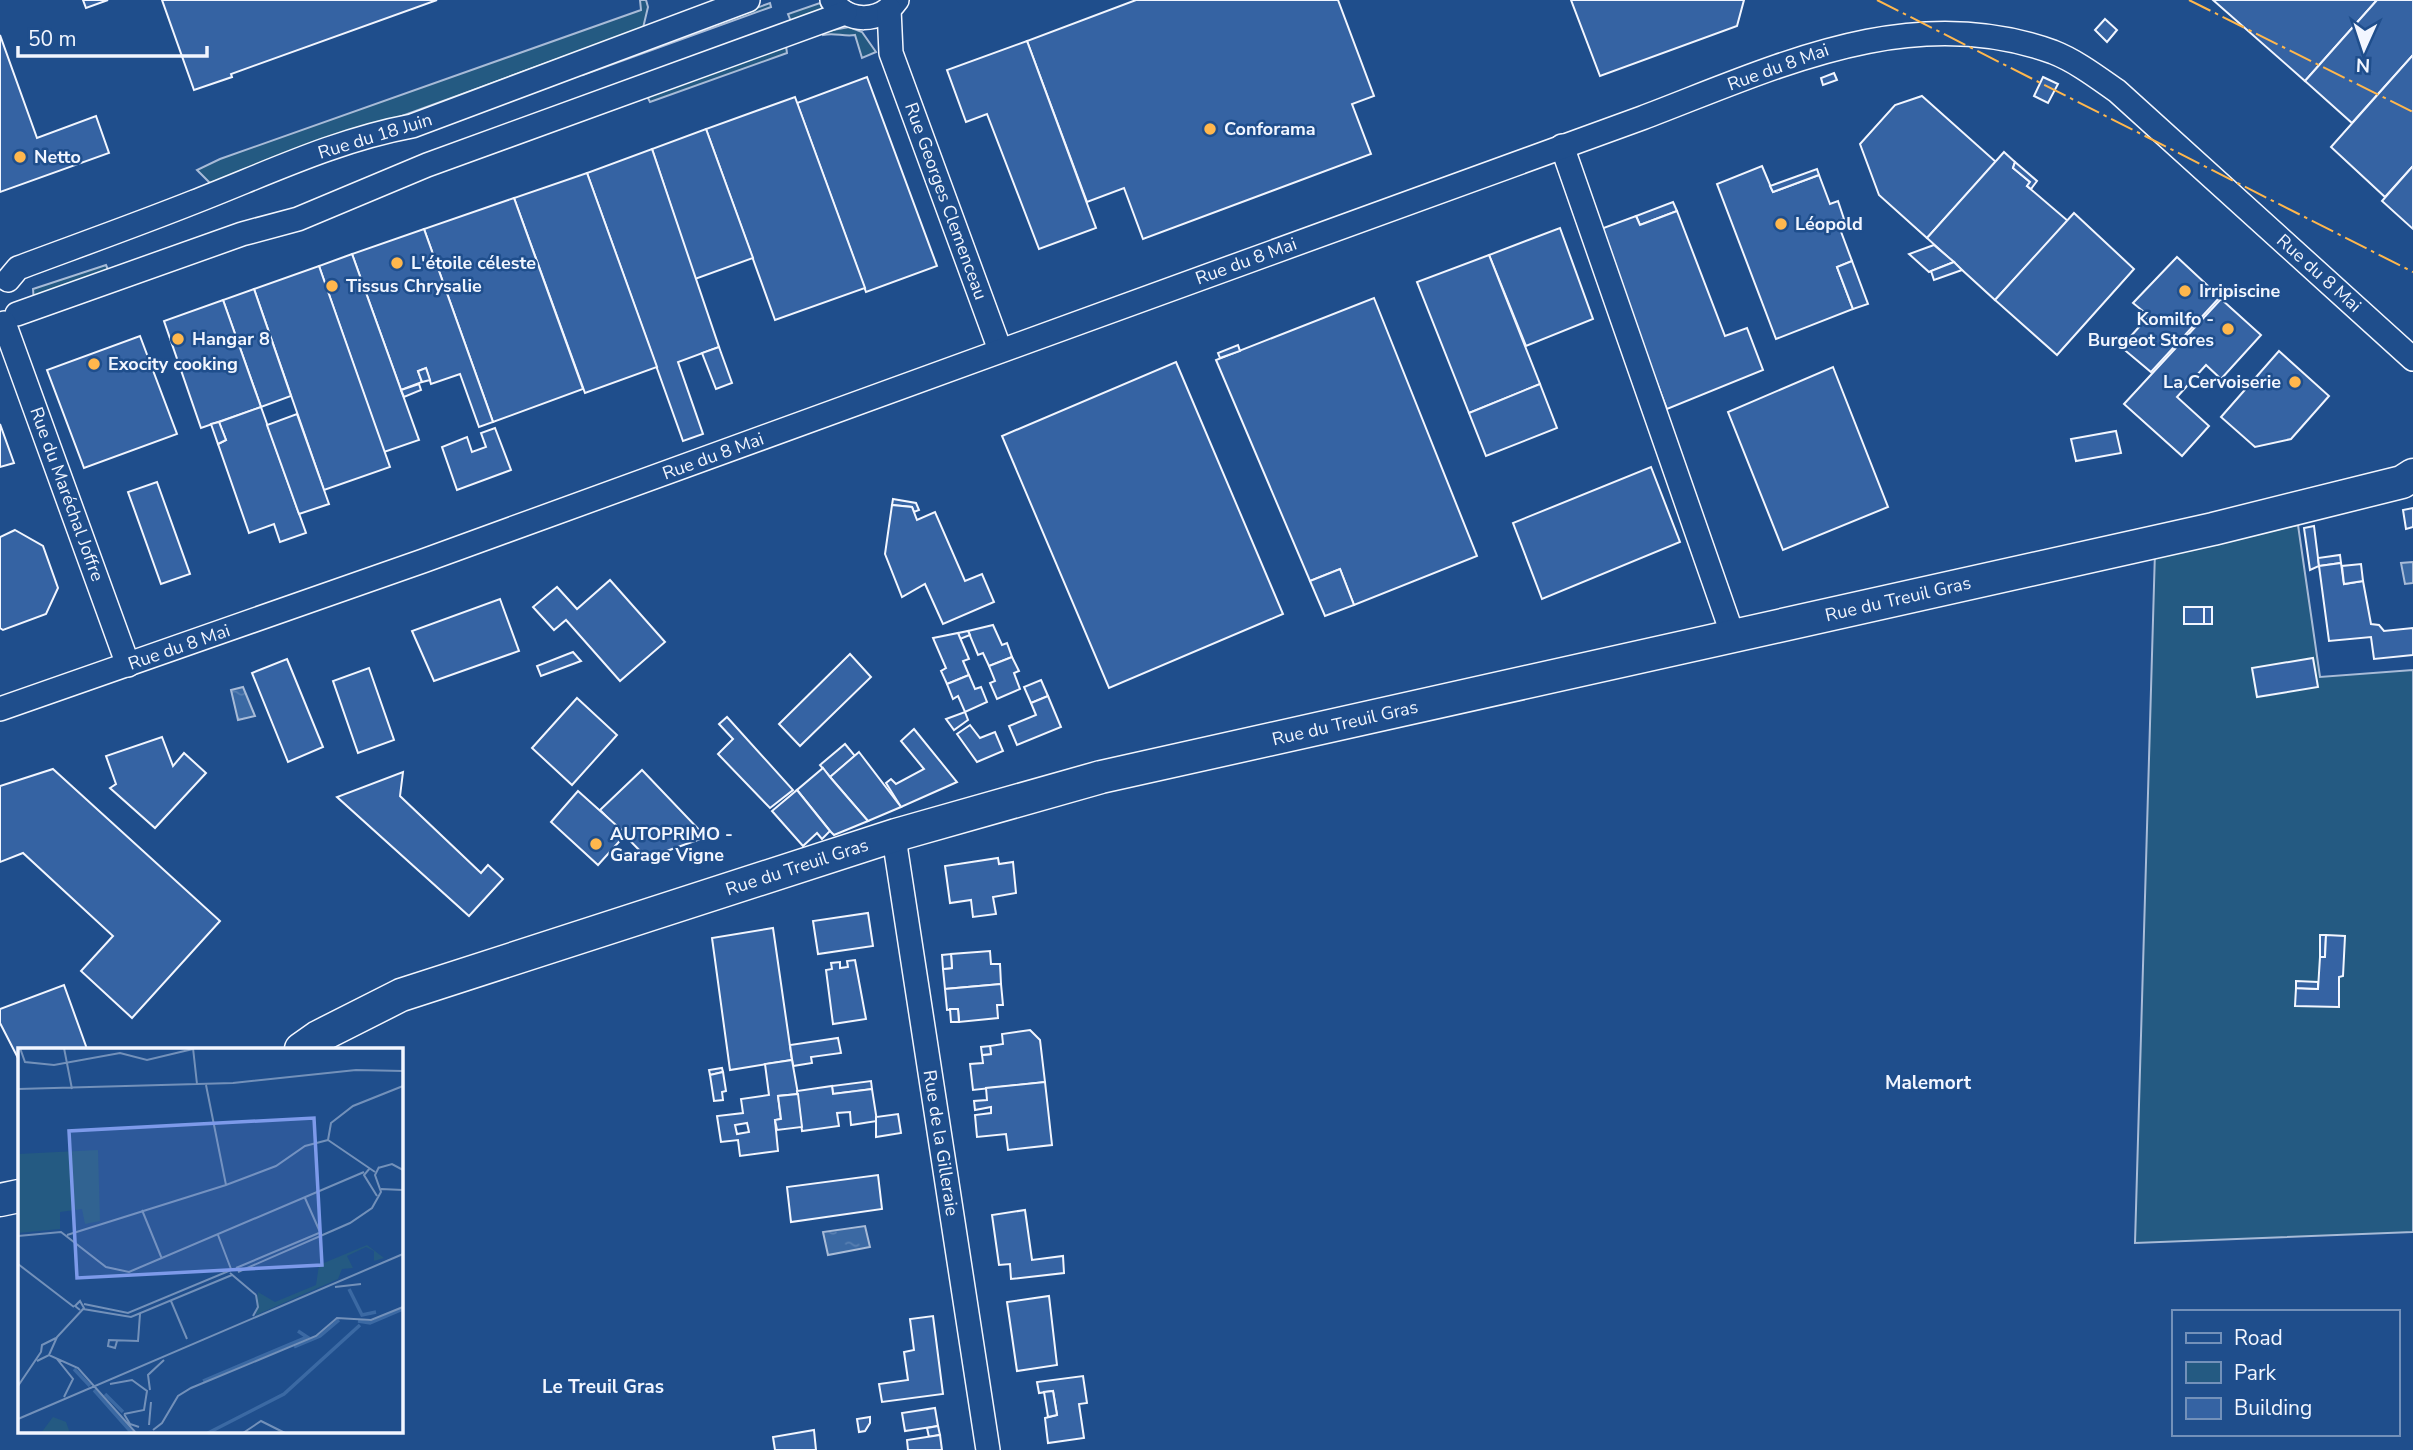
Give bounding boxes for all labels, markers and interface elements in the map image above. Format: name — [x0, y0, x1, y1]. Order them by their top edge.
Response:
scale bar — [18, 14, 206, 58]
north arrow — [2329, 14, 2399, 84]
text: 50 m — [28, 25, 77, 53]
street label: Rue du 8 Mai — [1724, 38, 1832, 96]
text: N — [2355, 52, 2371, 78]
street label: Rue Georges Clemenceau — [899, 99, 993, 303]
street label: Rue du 18 Juin — [315, 107, 435, 165]
place label: Conforama — [1224, 117, 1316, 141]
marker: Conforama — [1202, 121, 1218, 137]
place label: Netto — [34, 145, 81, 169]
marker: Netto — [12, 149, 28, 165]
place label: Léopold — [1795, 212, 1863, 236]
marker: Léopold — [1773, 216, 1789, 232]
street label: Rue du 8 Mai — [2272, 229, 2366, 317]
street label: Rue du 8 Mai — [1192, 232, 1300, 290]
place label: L'étoile céleste — [411, 251, 536, 275]
marker: L'étoile céleste — [389, 255, 405, 271]
place label: Tissus Chrysalie — [346, 274, 482, 298]
marker: Tissus Chrysalie — [324, 278, 340, 294]
place label: Irripiscine — [2199, 279, 2281, 303]
marker: Irripiscine — [2177, 283, 2193, 299]
place label: Komilfo - Burgeot Stores — [2088, 307, 2214, 352]
marker: Komilfo - Burgeot Stores — [2220, 321, 2236, 337]
place label: Hangar 8 — [192, 327, 270, 351]
marker: Hangar 8 — [170, 331, 186, 347]
place label: Exocity cooking — [108, 352, 238, 376]
marker: Exocity cooking — [86, 356, 102, 372]
place label: La Cervoiserie — [2163, 370, 2281, 394]
marker: La Cervoiserie — [2287, 374, 2303, 390]
street label: Rue du Maréchal Joffre — [24, 404, 110, 584]
street label: Rue du 8 Mai — [659, 427, 767, 485]
street label: Rue du Treuil Gras — [1823, 571, 1973, 627]
street label: Rue du 8 Mai — [125, 618, 233, 676]
street label: Rue du Treuil Gras — [1270, 695, 1420, 751]
place label: AUTOPRIMO - Garage Vigne — [610, 822, 733, 867]
street label: Rue du Treuil Gras — [723, 833, 871, 901]
marker: AUTOPRIMO - Garage Vigne — [588, 836, 604, 852]
inset map — [18, 1048, 402, 1432]
street label: Rue de la Gilleraie — [918, 1068, 964, 1218]
district label: Malemort — [1885, 1070, 1972, 1096]
legend — [2172, 1310, 2399, 1436]
text: Road — [2234, 1324, 2283, 1352]
text: Park — [2234, 1359, 2276, 1387]
district label: Le Treuil Gras — [542, 1374, 664, 1400]
text: Building — [2234, 1394, 2312, 1422]

